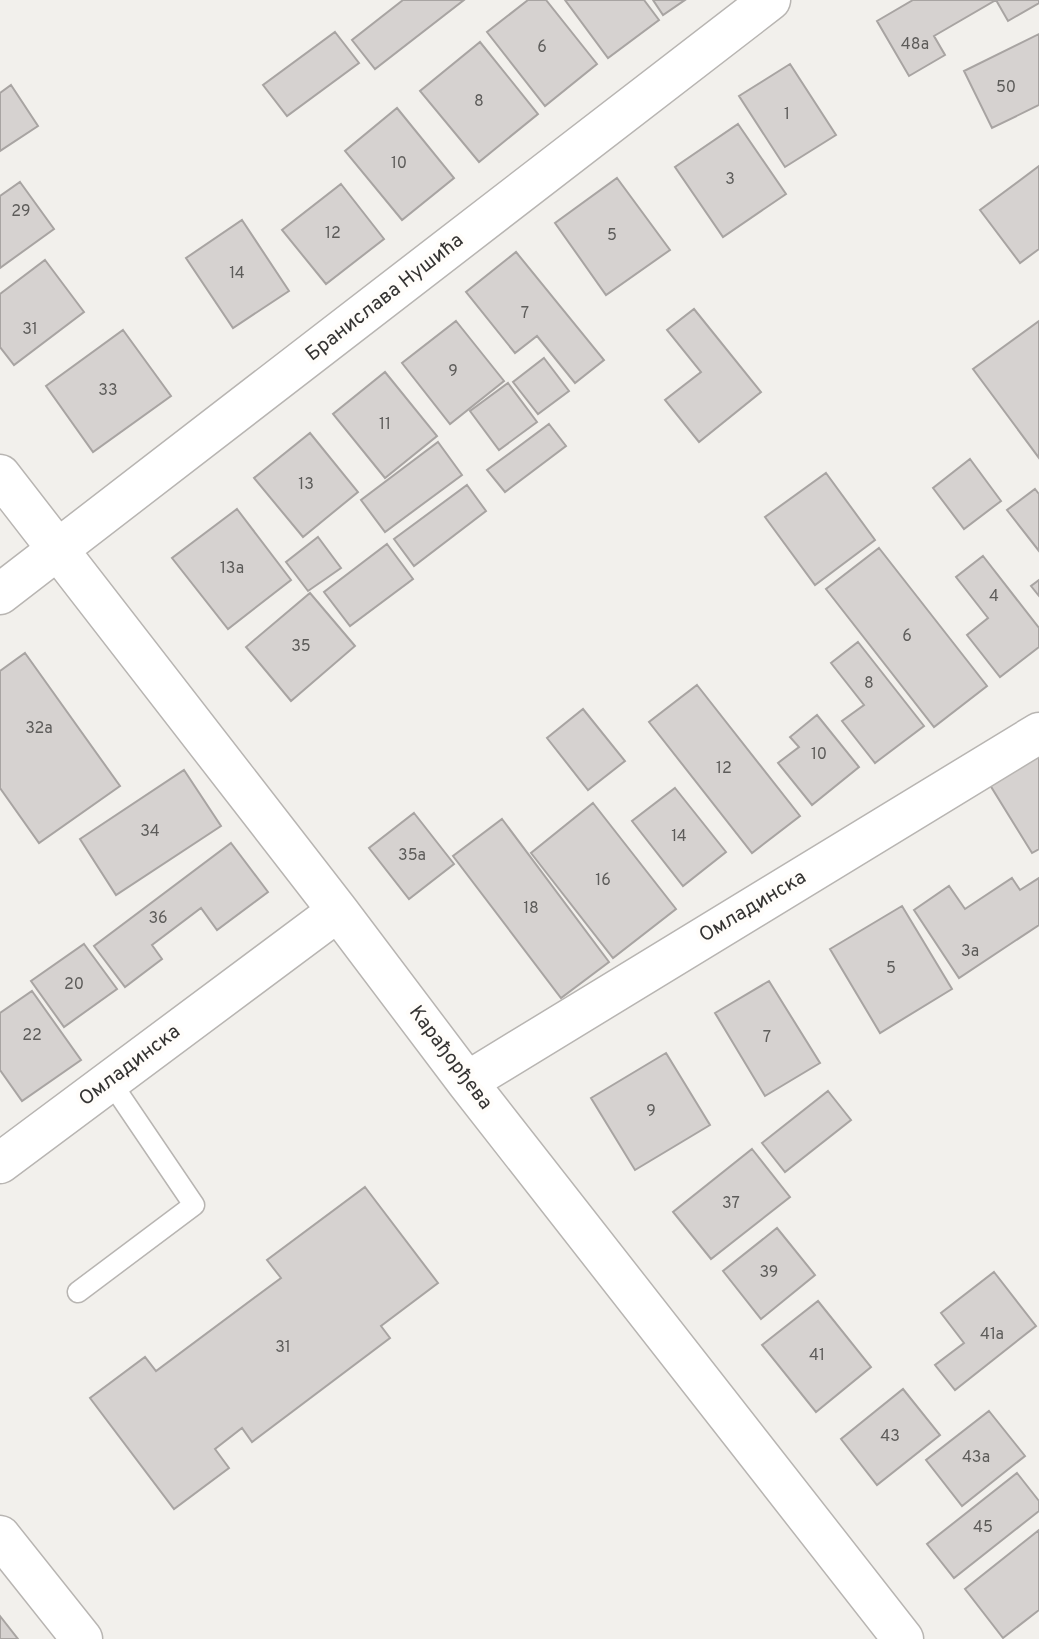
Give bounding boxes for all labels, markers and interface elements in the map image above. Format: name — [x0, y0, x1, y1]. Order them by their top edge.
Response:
house number: 48a — [901, 35, 929, 55]
house number: 6 — [537, 38, 547, 58]
house number: 50 — [996, 78, 1016, 98]
house number: 8 — [474, 92, 484, 112]
house number: 1 — [784, 105, 790, 125]
house number: 10 — [391, 154, 407, 174]
house number: 3 — [725, 170, 735, 190]
house number: 29 — [11, 202, 31, 222]
house number: 12 — [325, 224, 341, 244]
house number: 5 — [607, 226, 617, 246]
street label: Бранислава Нушића — [301, 228, 469, 368]
house number: 14 — [229, 264, 245, 284]
house number: 7 — [521, 304, 529, 324]
house number: 31 — [22, 320, 38, 340]
house number: 9 — [448, 362, 458, 382]
house number: 33 — [98, 381, 118, 401]
house number: 11 — [379, 415, 391, 435]
house number: 13 — [298, 475, 314, 495]
house number: 13a — [220, 559, 244, 579]
house number: 4 — [989, 587, 999, 607]
house number: 6 — [902, 627, 912, 647]
house number: 35 — [291, 637, 311, 657]
house number: 8 — [864, 674, 874, 694]
house number: 32a — [25, 719, 53, 739]
house number: 10 — [811, 745, 827, 765]
house number: 12 — [716, 759, 732, 779]
house number: 34 — [140, 822, 160, 842]
house number: 14 — [671, 827, 687, 847]
house number: 35a — [398, 846, 426, 866]
street label: Омладинска — [695, 865, 811, 949]
house number: 16 — [595, 871, 611, 891]
house number: 18 — [523, 899, 539, 919]
house number: 36 — [148, 909, 168, 929]
house number: 3a — [961, 942, 979, 962]
house number: 5 — [886, 959, 896, 979]
house number: 20 — [64, 975, 84, 995]
street label: Карађорђева — [402, 1001, 498, 1115]
street label: Омладинска — [74, 1019, 186, 1113]
house number: 22 — [22, 1026, 42, 1046]
house number: 7 — [763, 1028, 771, 1048]
house number: 9 — [646, 1102, 656, 1122]
house number: 37 — [722, 1194, 740, 1214]
house number: 39 — [760, 1263, 778, 1283]
house number: 41a — [980, 1325, 1004, 1345]
house number: 31 — [275, 1338, 291, 1358]
house number: 41 — [809, 1346, 825, 1366]
house number: 43 — [880, 1427, 900, 1447]
house number: 43a — [962, 1448, 990, 1468]
house number: 45 — [973, 1518, 993, 1538]

